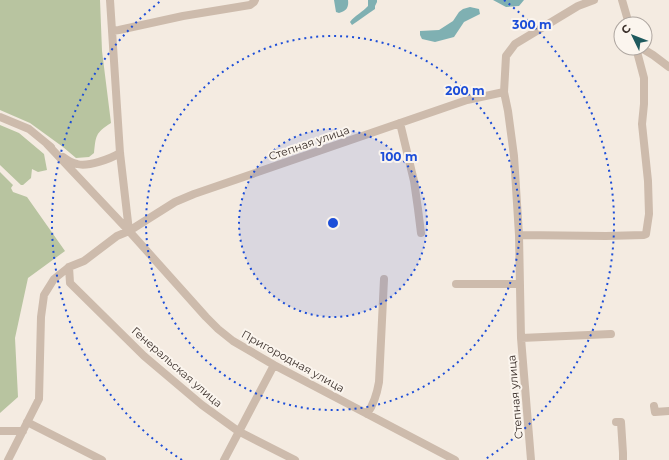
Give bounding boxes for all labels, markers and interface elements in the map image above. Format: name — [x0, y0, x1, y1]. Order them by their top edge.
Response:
north arrow — [613, 16, 653, 56]
text: 300 m — [511, 17, 552, 32]
text: С — [618, 21, 634, 37]
text: 200 m — [445, 83, 485, 98]
street label: Степная улица — [267, 123, 351, 163]
text: 100 m — [381, 149, 417, 164]
centre of rings — [326, 216, 340, 230]
street label: Генеральская улица — [129, 324, 225, 410]
street label: Пригородная улица — [239, 327, 347, 395]
street label: Степная улица — [504, 354, 526, 440]

